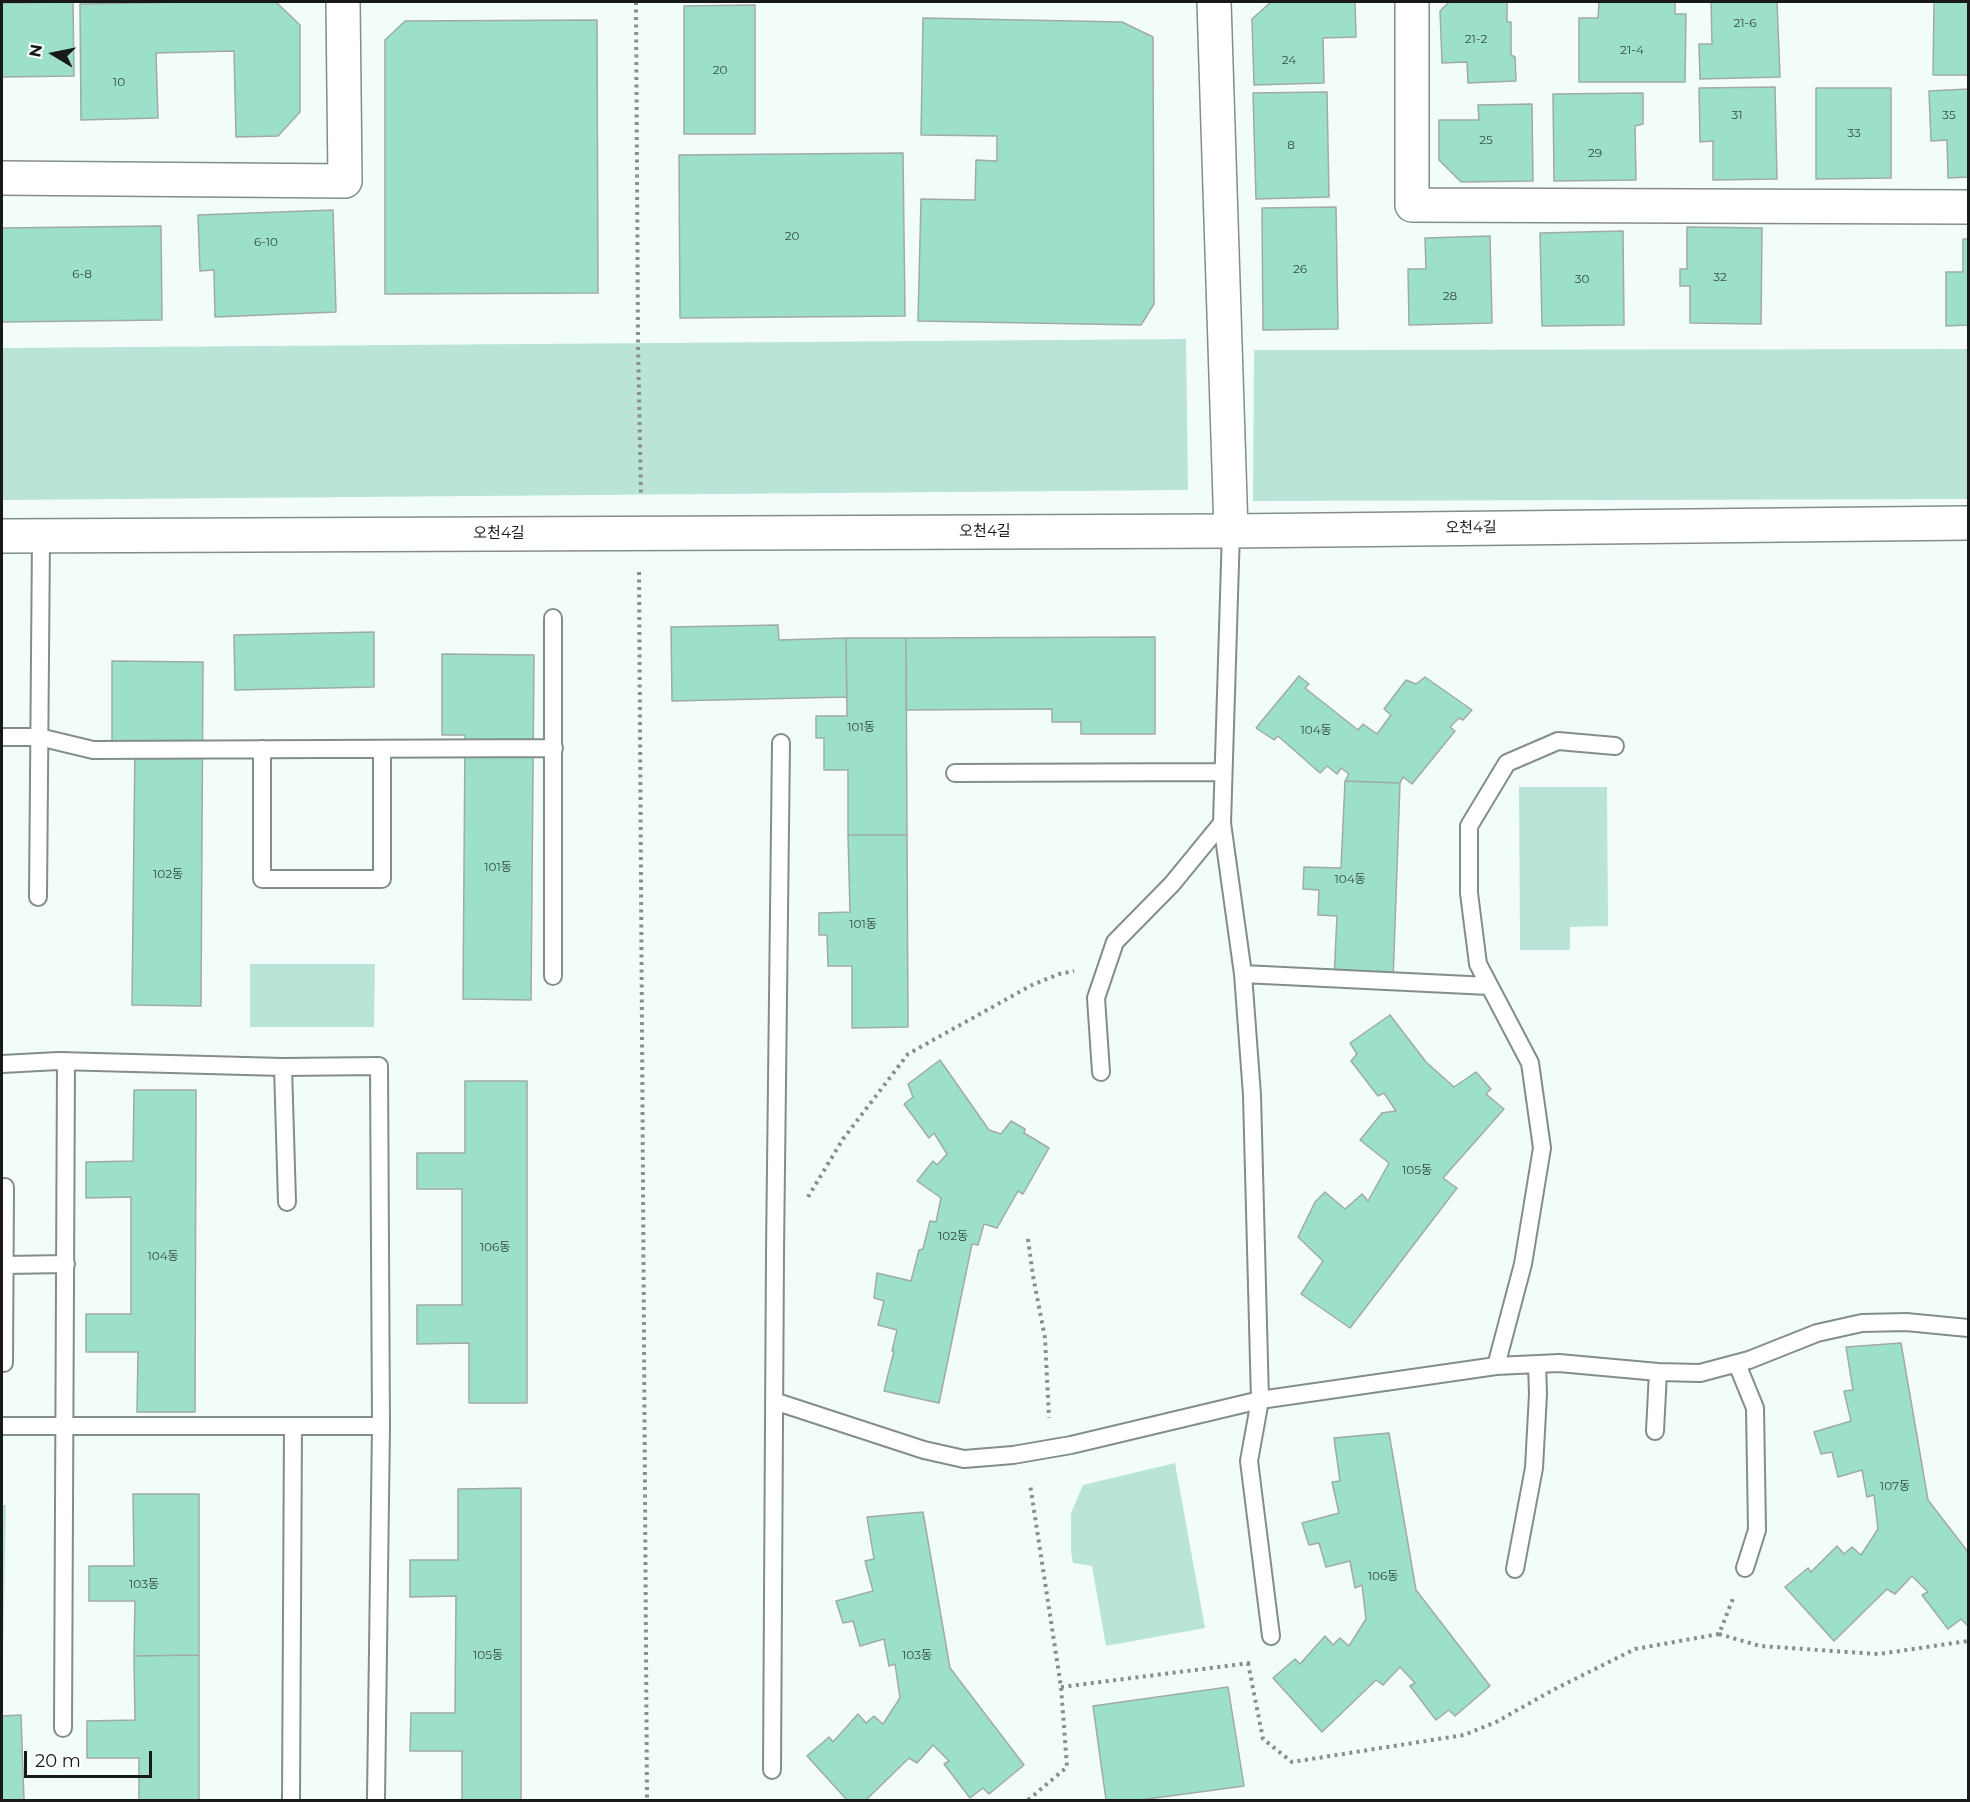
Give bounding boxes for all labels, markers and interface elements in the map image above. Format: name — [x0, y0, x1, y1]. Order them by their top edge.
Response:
house number: 21-6 — [1733, 16, 1757, 30]
north arrow — [24, 24, 84, 84]
house number: 21-2 — [1465, 32, 1487, 46]
text: N — [25, 43, 46, 59]
house number: 21-4 — [1620, 43, 1644, 57]
house number: 24 — [1282, 53, 1296, 67]
house number: 20 — [713, 63, 727, 77]
house number: 10 — [113, 75, 125, 89]
house number: 31 — [1731, 108, 1743, 122]
house number: 35 — [1942, 108, 1956, 122]
house number: 33 — [1847, 126, 1861, 140]
house number: 25 — [1479, 133, 1493, 147]
house number: 8 — [1287, 138, 1295, 152]
house number: 29 — [1588, 146, 1602, 160]
house number: 20 — [785, 229, 799, 243]
house number: 6-10 — [254, 235, 278, 249]
house number: 26 — [1293, 262, 1307, 276]
house number: 6-8 — [72, 267, 92, 281]
house number: 32 — [1713, 270, 1727, 284]
house number: 30 — [1575, 272, 1589, 286]
house number: 28 — [1443, 289, 1457, 303]
street label: 오천4길 — [1445, 519, 1497, 537]
street label: 오천4길 — [959, 523, 1011, 541]
street label: 오천4길 — [473, 525, 525, 543]
house number: 101동 — [847, 720, 875, 734]
house number: 104동 — [1300, 723, 1332, 737]
house number: 101동 — [484, 860, 512, 874]
house number: 102동 — [153, 867, 183, 881]
house number: 104동 — [1334, 872, 1366, 886]
house number: 101동 — [849, 917, 877, 931]
house number: 105동 — [1402, 1163, 1432, 1177]
house number: 102동 — [938, 1229, 968, 1243]
house number: 106동 — [480, 1240, 510, 1254]
house number: 104동 — [147, 1249, 179, 1263]
house number: 107동 — [1880, 1479, 1910, 1493]
house number: 106동 — [1368, 1569, 1398, 1583]
house number: 103동 — [129, 1577, 159, 1591]
house number: 105동 — [473, 1648, 503, 1662]
house number: 103동 — [902, 1648, 932, 1662]
scale bar — [27, 1739, 154, 1777]
text: 20 m — [35, 1750, 81, 1772]

